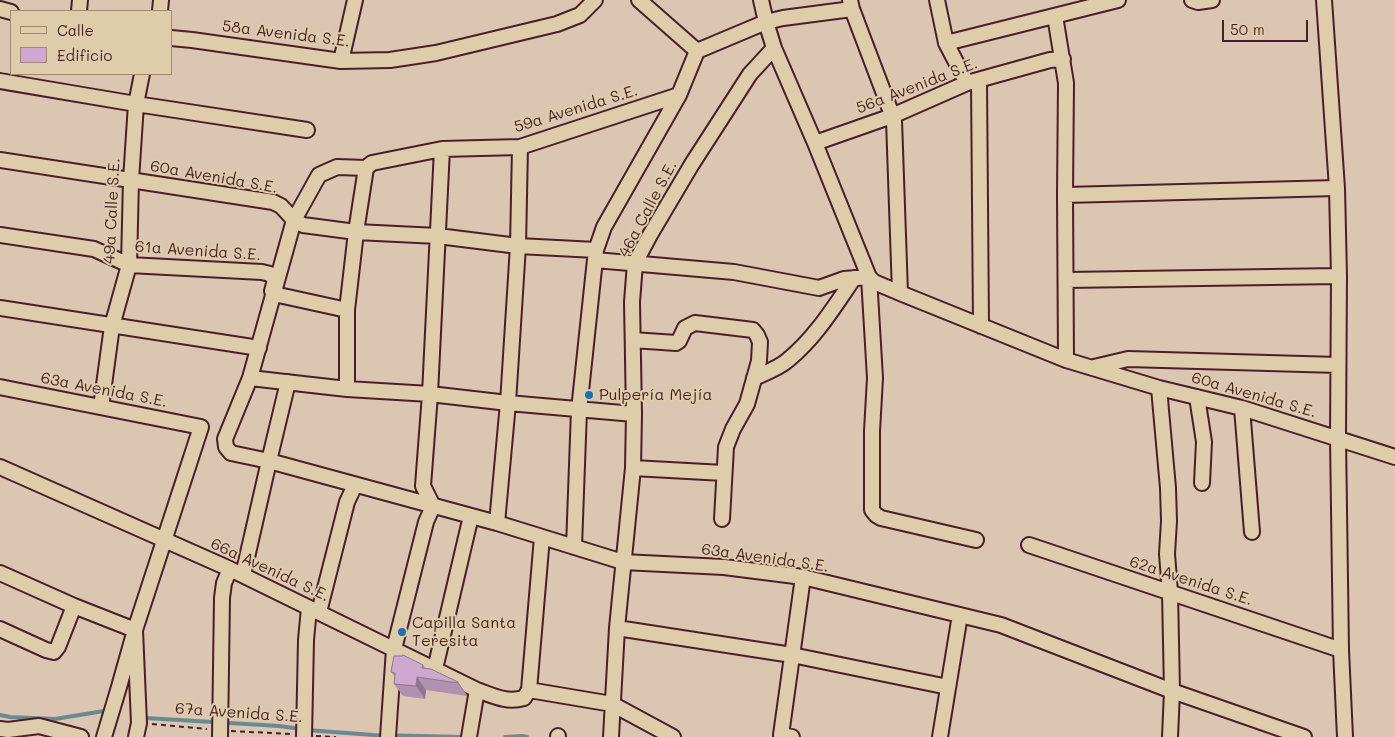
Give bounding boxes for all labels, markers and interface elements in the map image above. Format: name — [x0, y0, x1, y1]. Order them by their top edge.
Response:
legend — [10, 10, 172, 75]
scale bar — [1225, 10, 1311, 42]
street label: 58a Avenida S.E. — [221, 17, 351, 51]
text: 50 m — [1230, 19, 1265, 39]
text: Calle — [57, 20, 94, 40]
text: Edificio — [57, 45, 112, 65]
street label: 56a Avenida S.E. — [854, 54, 980, 118]
street label: 59a Avenida S.E. — [512, 81, 640, 137]
street label: 60a Avenida S.E. — [149, 156, 279, 198]
street label: 49a Calle S.E. — [100, 158, 124, 264]
street label: 46a Calle S.E. — [615, 158, 681, 260]
street label: 61a Avenida S.E. — [134, 237, 262, 265]
street label: 63a Avenida S.E. — [39, 368, 169, 412]
street label: 60a Avenida S.E. — [1189, 368, 1319, 422]
place label: Pulpería Mejía — [599, 385, 712, 405]
marker: Pulpería Mejía — [583, 389, 595, 401]
street label: 66a Avenida S.E. — [208, 534, 332, 606]
street label: 63a Avenida S.E. — [700, 540, 830, 576]
street label: 62a Avenida S.E. — [1127, 552, 1255, 610]
place label: Capilla Santa Teresita — [412, 613, 516, 651]
marker: Capilla Santa Teresita — [396, 626, 408, 638]
street label: 67a Avenida S.E. — [174, 699, 304, 727]

